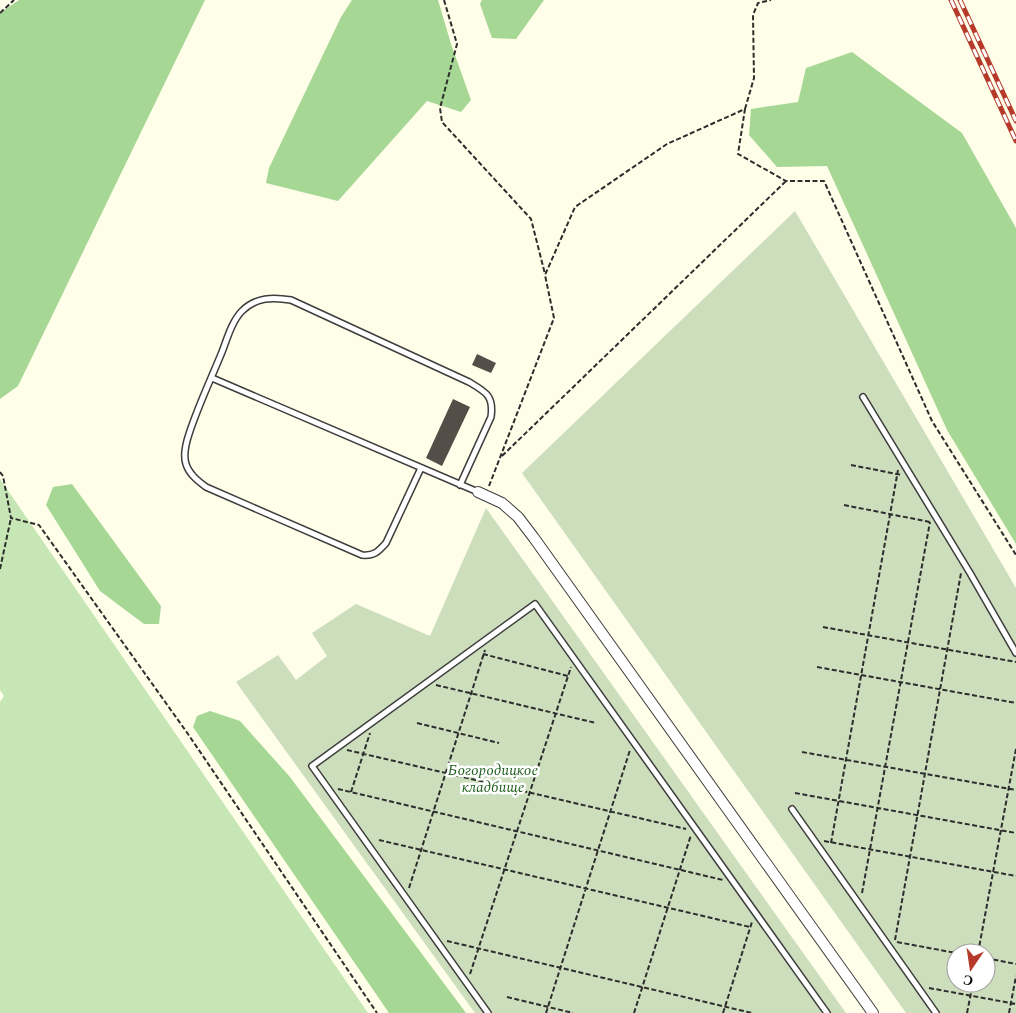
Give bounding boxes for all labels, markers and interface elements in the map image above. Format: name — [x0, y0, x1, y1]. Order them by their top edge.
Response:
park label: Богородицкое кладбище — [448, 759, 538, 799]
north arrow — [946, 943, 996, 993]
text: С — [961, 969, 975, 992]

